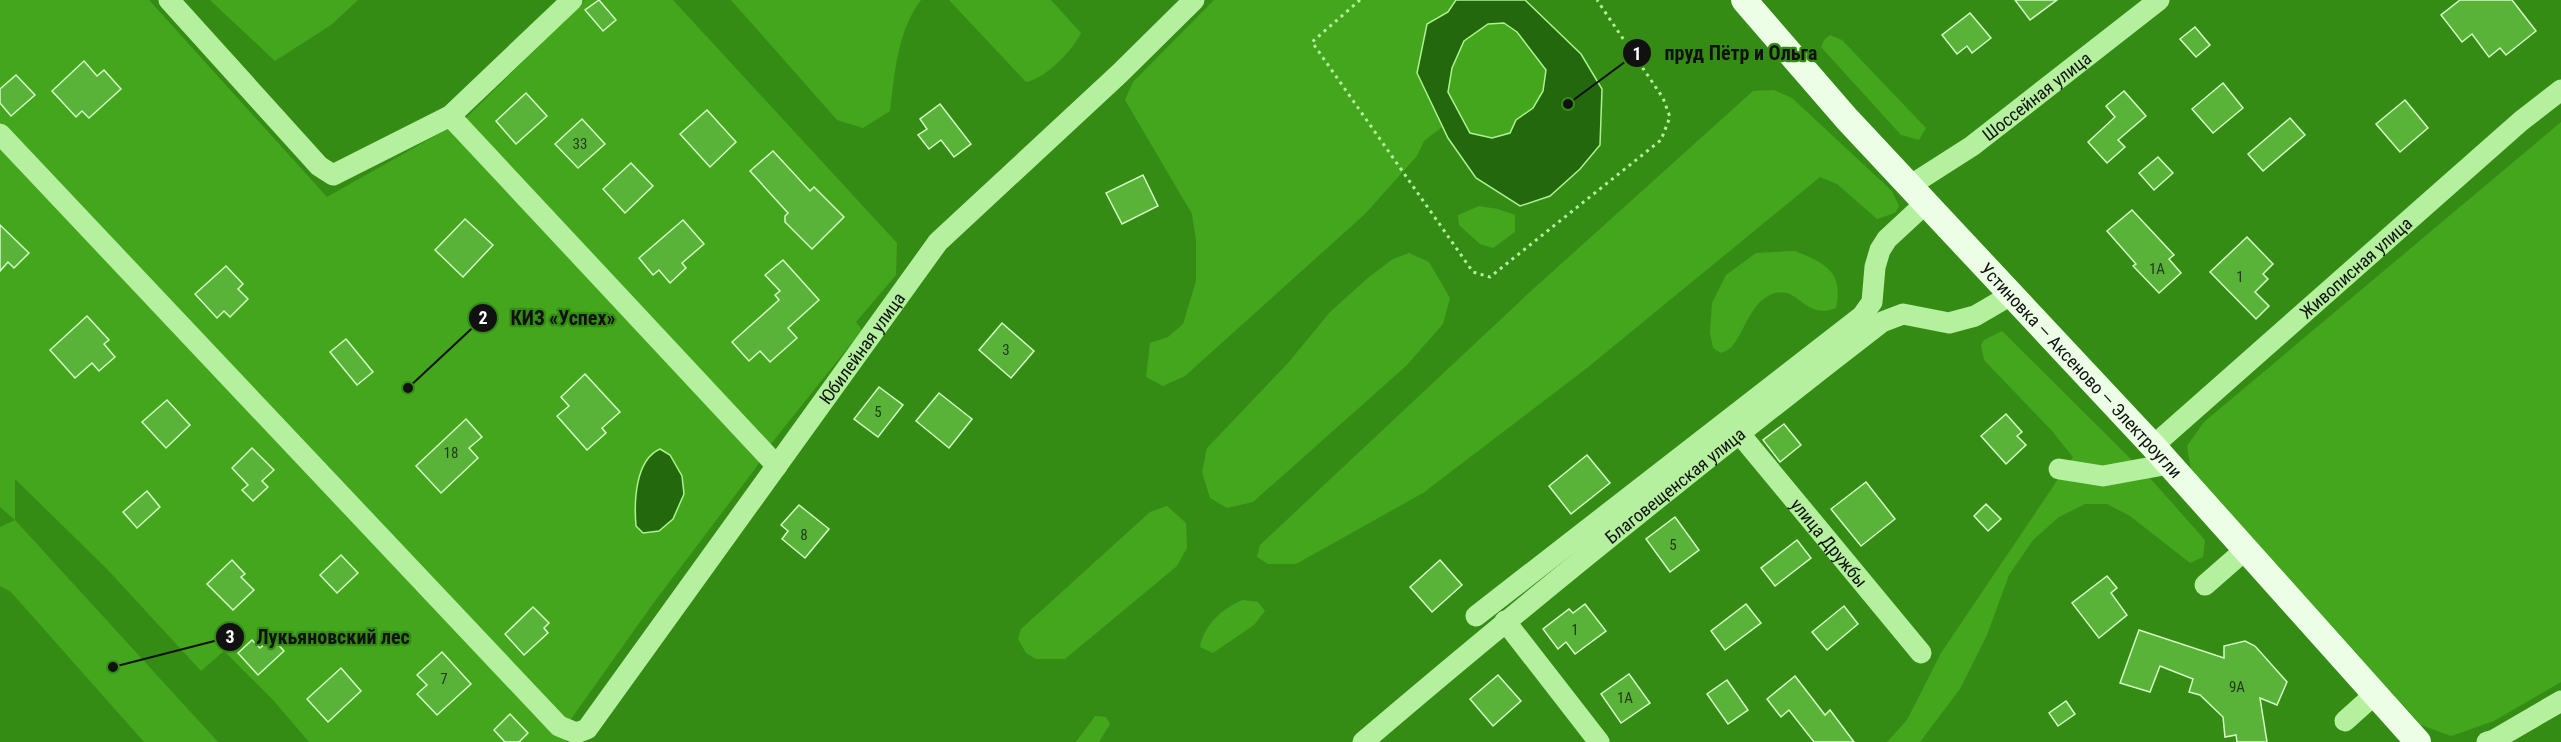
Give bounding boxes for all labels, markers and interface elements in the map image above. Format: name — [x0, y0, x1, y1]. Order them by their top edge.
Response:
callout: пруд Пётр и Ольга — [1622, 34, 1829, 72]
text: пруд Пётр и Ольга — [1665, 41, 1817, 65]
text: 1 — [1632, 43, 1642, 64]
street label: Шоссейная улица — [1978, 47, 2095, 145]
house number: 33 — [573, 135, 587, 153]
street label: Живописная улица — [2295, 212, 2416, 322]
street label: Устиновка — Аксеново — Электроугли — [1976, 258, 2187, 482]
house number: 1А — [2149, 260, 2165, 278]
house number: 1 — [2236, 268, 2244, 286]
street label: Юбилейная улица — [814, 288, 909, 408]
callout: КИЗ «Успех» — [468, 299, 627, 337]
text: КИЗ «Успех» — [511, 306, 615, 330]
text: 2 — [478, 307, 488, 328]
house number: 3 — [1002, 341, 1010, 359]
house number: 5 — [874, 403, 882, 421]
street label: Благовещенская улица — [1600, 423, 1749, 547]
house number: 18 — [444, 444, 458, 462]
street label: улица Дружбы — [1787, 494, 1872, 591]
house number: 8 — [800, 526, 808, 544]
house number: 5 — [1669, 536, 1677, 554]
callout: Лукьяновский лес — [215, 618, 422, 656]
house number: 1 — [1571, 621, 1579, 639]
text: Лукьяновский лес — [256, 625, 410, 649]
text: 3 — [225, 626, 235, 647]
house number: 7 — [440, 670, 448, 688]
house number: 9А — [2229, 678, 2245, 696]
house number: 1А — [1617, 689, 1633, 707]

